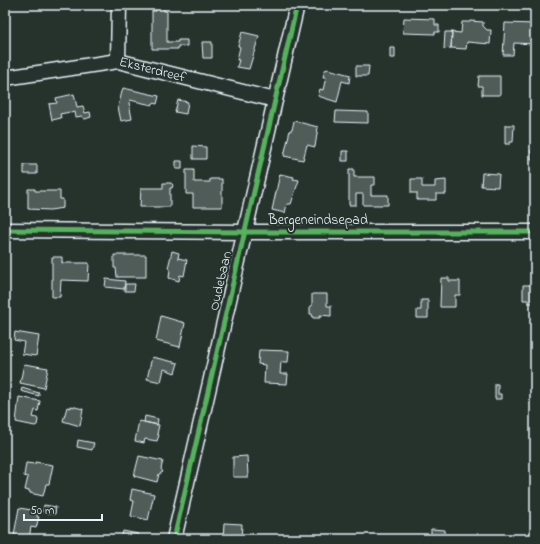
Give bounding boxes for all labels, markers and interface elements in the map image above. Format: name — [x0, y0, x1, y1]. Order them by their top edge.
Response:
street label: Eksterdreef — [117, 51, 189, 88]
street label: Bergeneindsepad — [267, 210, 368, 232]
street label: Oudebaan — [204, 249, 238, 313]
scale bar — [24, 496, 102, 522]
text: 50 m — [30, 502, 54, 520]

